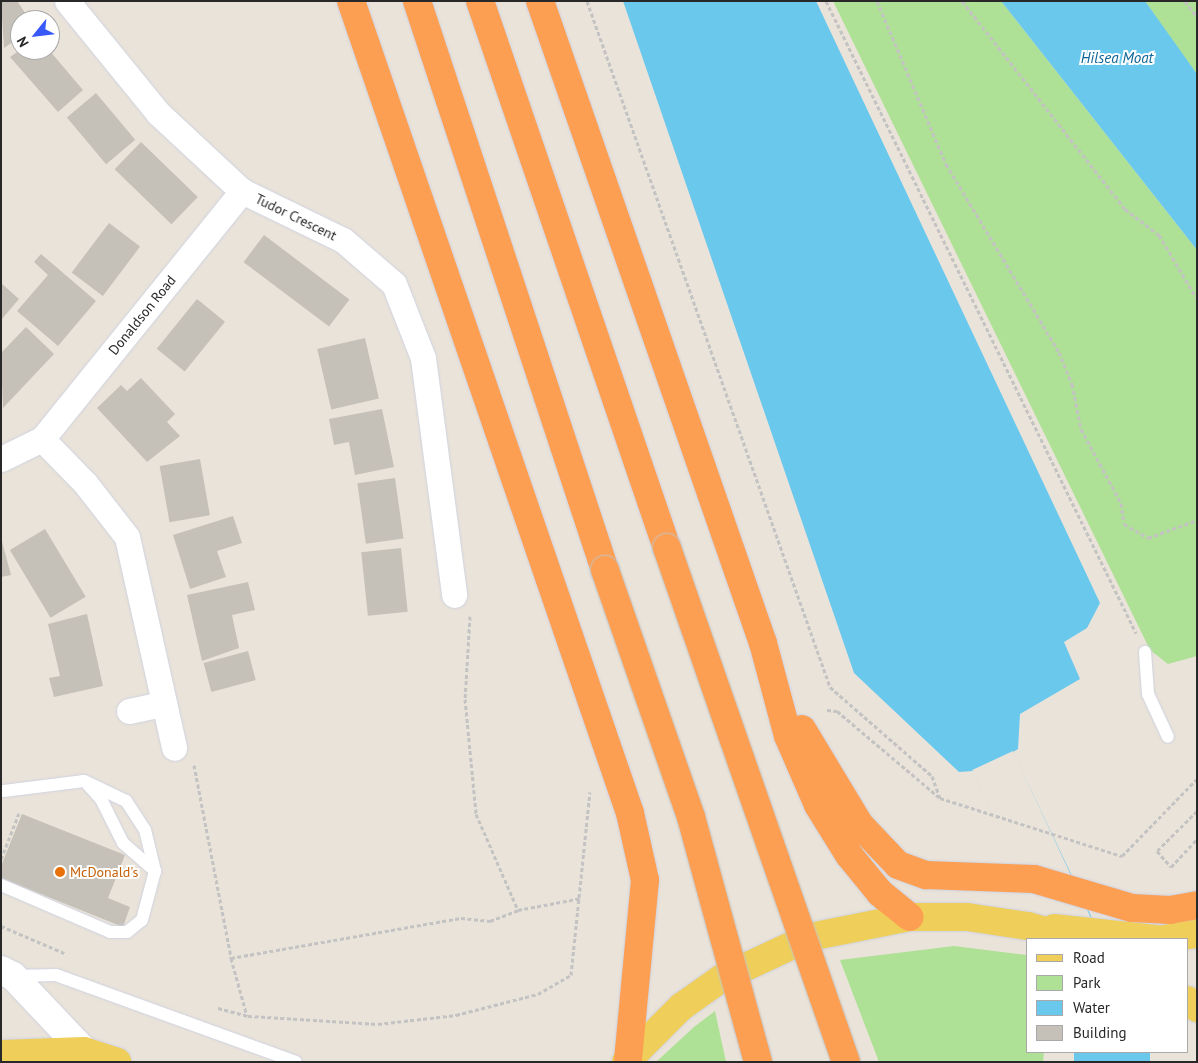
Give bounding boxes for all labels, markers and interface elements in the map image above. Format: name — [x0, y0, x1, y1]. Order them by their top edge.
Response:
north arrow — [10, 10, 60, 60]
text: N — [13, 33, 33, 50]
water label: Hilsea Moat — [1081, 49, 1153, 67]
street label: Tudor Crescent — [253, 190, 339, 244]
street label: Donaldson Road — [105, 272, 179, 358]
place label: McDonald's — [70, 864, 138, 880]
marker: McDonald's — [54, 866, 66, 878]
legend — [1026, 938, 1188, 1053]
text: Road — [1073, 948, 1105, 967]
text: Park — [1073, 973, 1101, 992]
text: Water — [1073, 998, 1110, 1017]
text: Building — [1073, 1023, 1127, 1042]

